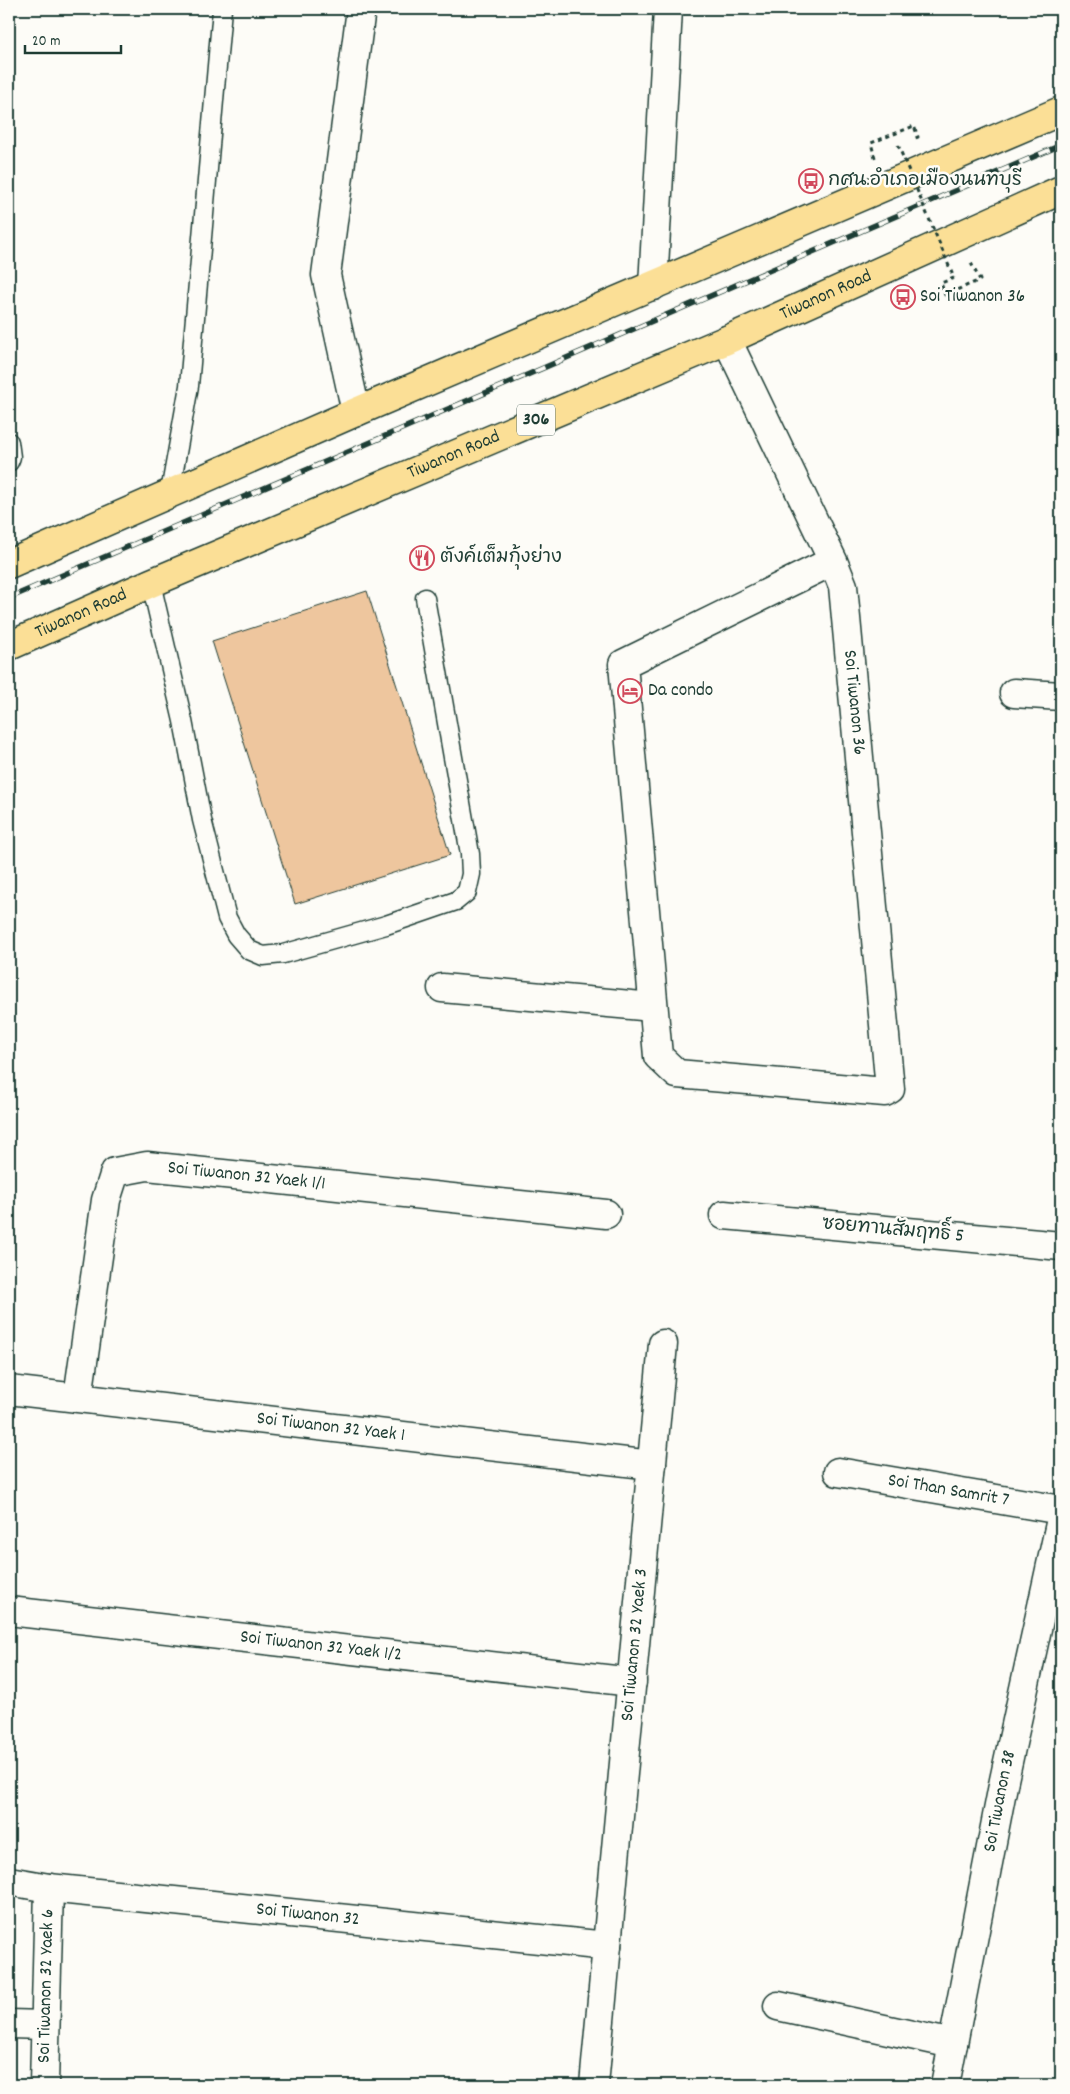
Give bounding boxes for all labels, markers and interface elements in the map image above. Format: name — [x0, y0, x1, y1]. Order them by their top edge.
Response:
scale bar — [25, 22, 121, 54]
text: 20 m — [32, 31, 60, 53]
place label: กศน.อำเภอเมืองนนทบุรี — [828, 167, 1022, 195]
bus stop icon: กศน.อำเภอเมืองนนทบุรี — [798, 168, 824, 194]
street label: Tiwanon Road — [776, 263, 876, 328]
bus stop icon: Soi Tiwanon 36 — [890, 284, 916, 310]
place label: Soi Tiwanon 36 — [920, 284, 1025, 311]
road number: 306 — [517, 404, 555, 436]
street label: Tiwanon Road — [403, 424, 504, 487]
place label: ตังค์เต็มกุ้งย่าง — [440, 543, 562, 572]
restaurant icon: ตังค์เต็มกุ้งย่าง — [409, 545, 435, 571]
street label: Tiwanon Road — [31, 582, 132, 646]
street label: Soi Tiwanon 36 — [836, 649, 872, 756]
hotel icon: Da condo — [617, 678, 643, 704]
place label: Da condo — [648, 678, 713, 705]
street label: Soi Tiwanon 32 Yaek 1/1 — [166, 1155, 327, 1198]
street label: ซอยทานสัมฤทธิ์ 5 — [821, 1205, 966, 1251]
street label: Soi Tiwanon 32 Yaek 1 — [255, 1405, 406, 1450]
street label: Soi Than Samrit 7 — [886, 1467, 1011, 1514]
street label: Soi Tiwanon 32 Yaek 3 — [614, 1567, 656, 1722]
street label: Soi Tiwanon 32 Yaek 1/2 — [239, 1624, 403, 1669]
street label: Soi Tiwanon 38 — [977, 1748, 1024, 1855]
street label: Soi Tiwanon 32 — [255, 1896, 361, 1934]
street label: Soi Tiwanon 32 Yaek 6 — [31, 1909, 62, 2063]

